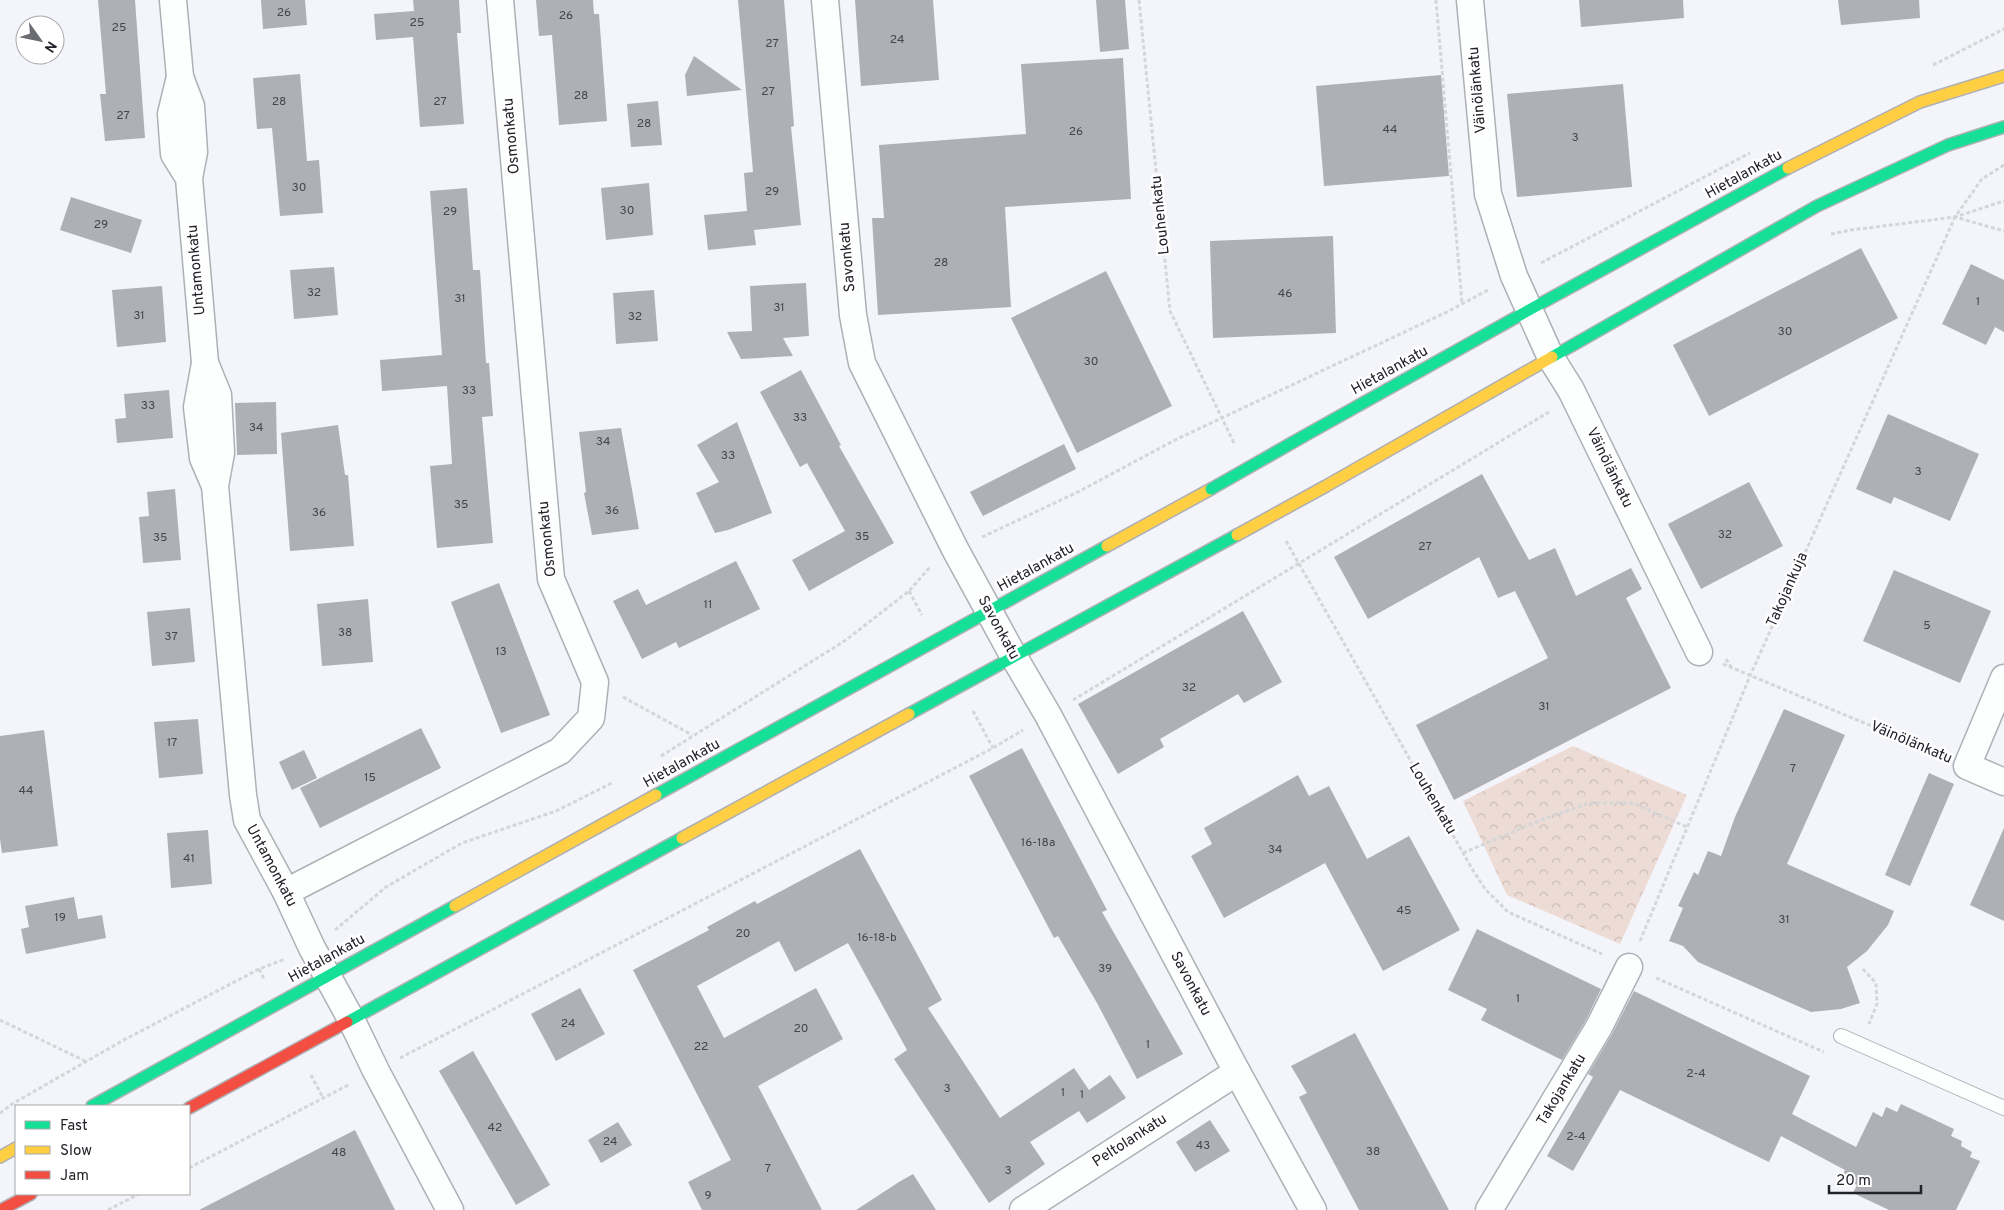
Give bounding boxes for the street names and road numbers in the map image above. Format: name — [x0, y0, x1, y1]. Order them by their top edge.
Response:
street label: Väinölänkatu — [1465, 46, 1491, 134]
street label: Osmonkatu — [499, 97, 525, 175]
street label: Hietalankatu — [1702, 146, 1786, 204]
street label: Louhenkatu — [1147, 174, 1175, 256]
street label: Savonkatu — [835, 221, 861, 293]
street label: Untamonkatu — [184, 224, 210, 316]
street label: Hietalankatu — [1348, 342, 1432, 400]
street label: Väinölänkatu — [1581, 425, 1637, 511]
street label: Osmonkatu — [535, 500, 561, 578]
street label: Hietalankatu — [994, 539, 1078, 597]
street label: Takojankuja — [1763, 549, 1813, 631]
street label: Savonkatu — [973, 593, 1023, 663]
street label: Väinölänkatu — [1867, 717, 1955, 769]
street label: Hietalankatu — [640, 735, 724, 793]
street label: Louhenkatu — [1404, 760, 1460, 838]
street label: Untamonkatu — [241, 821, 301, 911]
street label: Hietalankatu — [285, 930, 369, 988]
street label: Savonkatu — [1165, 949, 1215, 1019]
street label: Takojankatu — [1533, 1050, 1591, 1130]
street label: Peltolankatu — [1089, 1110, 1171, 1172]

